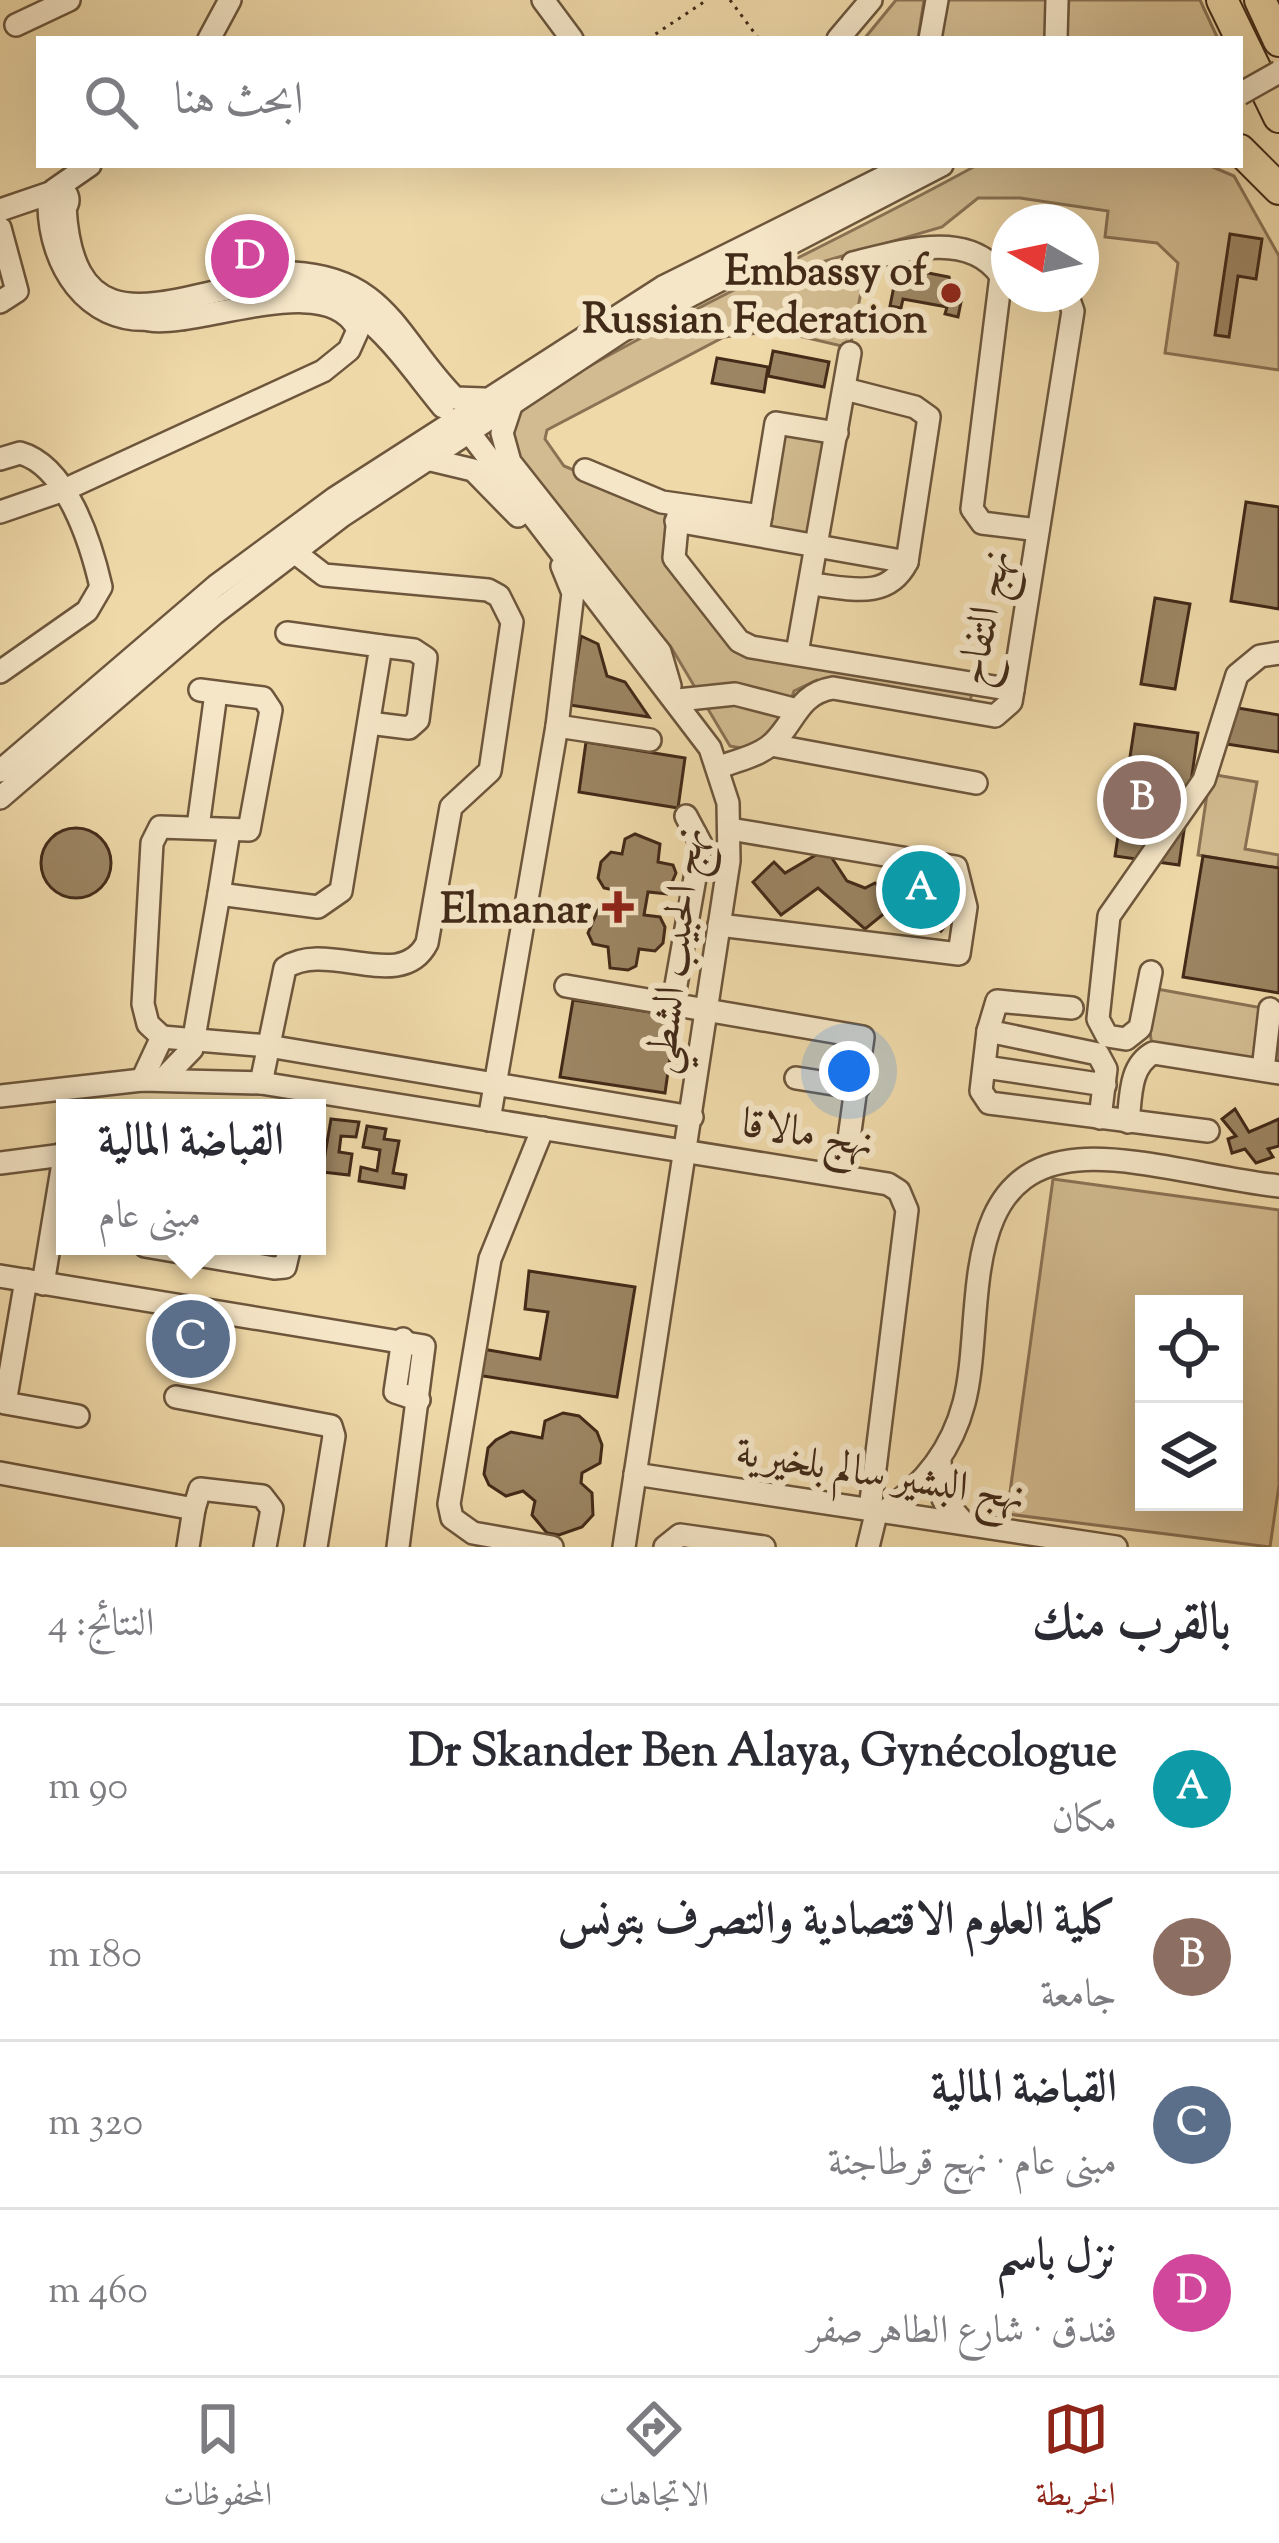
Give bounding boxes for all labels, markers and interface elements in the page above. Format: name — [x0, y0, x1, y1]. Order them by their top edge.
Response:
search box — [36, 36, 1243, 168]
icon: search — [78, 69, 144, 135]
text: ابحث هنا — [174, 70, 304, 135]
north arrow — [991, 204, 1099, 312]
pin: D — [211, 214, 289, 304]
place label: Embassy of Russian Federation — [582, 244, 930, 352]
marker: Embassy of Russian Federation — [938, 280, 964, 306]
street label: نهج التفاح — [944, 544, 1032, 692]
pin: B — [1103, 755, 1181, 845]
street label: نهج الحبيب الشطي — [633, 824, 728, 1078]
pin: A — [882, 845, 960, 935]
place label: Elmanar — [440, 882, 591, 942]
marker: Elmanar — [602, 891, 634, 923]
your location — [819, 1041, 879, 1101]
street label: نهج مالاقا — [736, 1096, 878, 1179]
popup — [56, 1099, 326, 1255]
text: القباضة المالية — [98, 1111, 284, 1176]
text: مبنى عام — [98, 1190, 201, 1246]
pin: C — [152, 1294, 230, 1384]
map controls — [1135, 1295, 1243, 1511]
button: locate — [1135, 1295, 1243, 1403]
button: layers — [1135, 1403, 1243, 1511]
street label: نهج البشير سالم بلخيرية — [731, 1424, 1029, 1532]
text: بالقرب منك — [1032, 1589, 1231, 1662]
text: النتائج: 4 — [48, 1598, 155, 1654]
text: Dr Skander Ben Alaya, Gynécologue — [409, 1722, 1117, 1787]
text: 90 m — [48, 1761, 128, 1817]
text: A — [1176, 1761, 1208, 1817]
text: مكان — [1052, 1794, 1117, 1850]
text: كلية العلوم الاقتصادية والتصرف بتونس — [558, 1890, 1117, 1955]
text: 180 m — [48, 1929, 142, 1985]
text: B — [1180, 1929, 1204, 1985]
text: جامعة — [1040, 1969, 1117, 2025]
text: القباضة المالية — [931, 2058, 1117, 2123]
text: 320 m — [48, 2097, 143, 2153]
text: C — [1176, 2097, 1208, 2153]
text: مبنى عام · نهج قرطاجنة — [828, 2137, 1117, 2193]
text: نزل باسم — [996, 2226, 1117, 2291]
text: 460 m — [48, 2265, 148, 2321]
text: D — [1177, 2265, 1207, 2321]
text: فندق · شارع الطاهر صفر — [808, 2305, 1117, 2361]
tab: المحفوظات — [163, 2396, 272, 2526]
tab: الاتجاهات — [599, 2396, 709, 2526]
tab: الخريطة — [1035, 2396, 1116, 2526]

